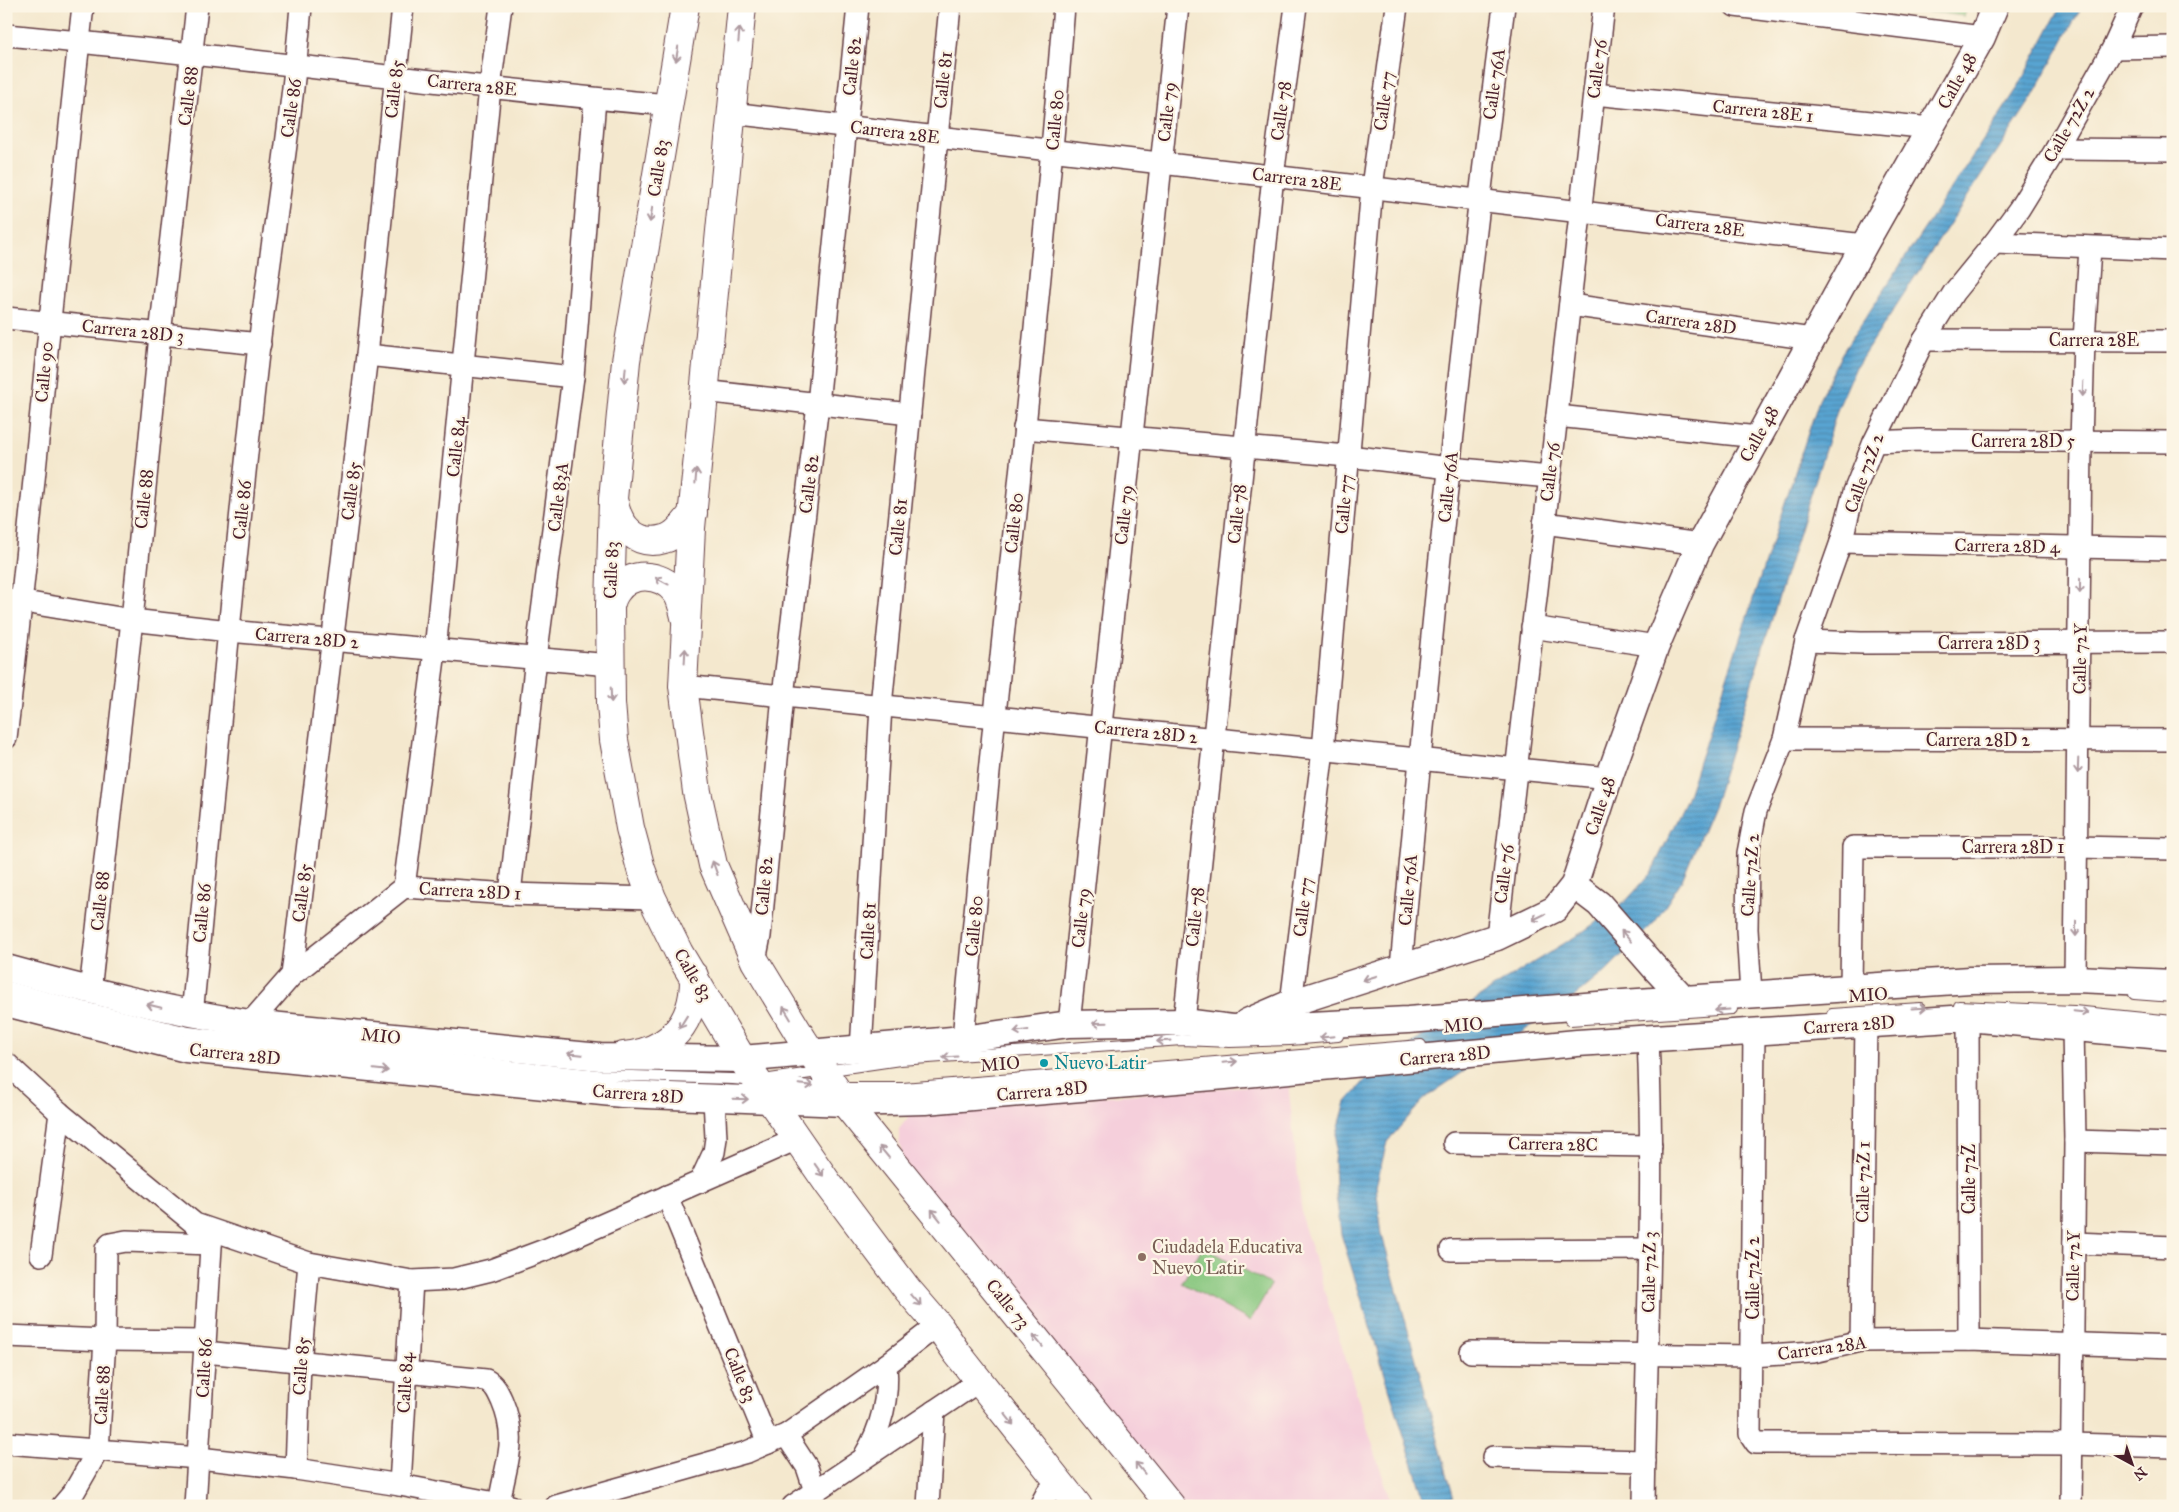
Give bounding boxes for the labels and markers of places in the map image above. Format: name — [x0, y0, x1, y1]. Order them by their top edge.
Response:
place label: Nuevo Latir — [1054, 1052, 1147, 1074]
marker: Nuevo Latir — [1038, 1057, 1050, 1069]
place label: Ciudadela Educativa Nuevo Latir — [1152, 1236, 1303, 1279]
marker: Ciudadela Educativa Nuevo Latir — [1136, 1251, 1148, 1263]

